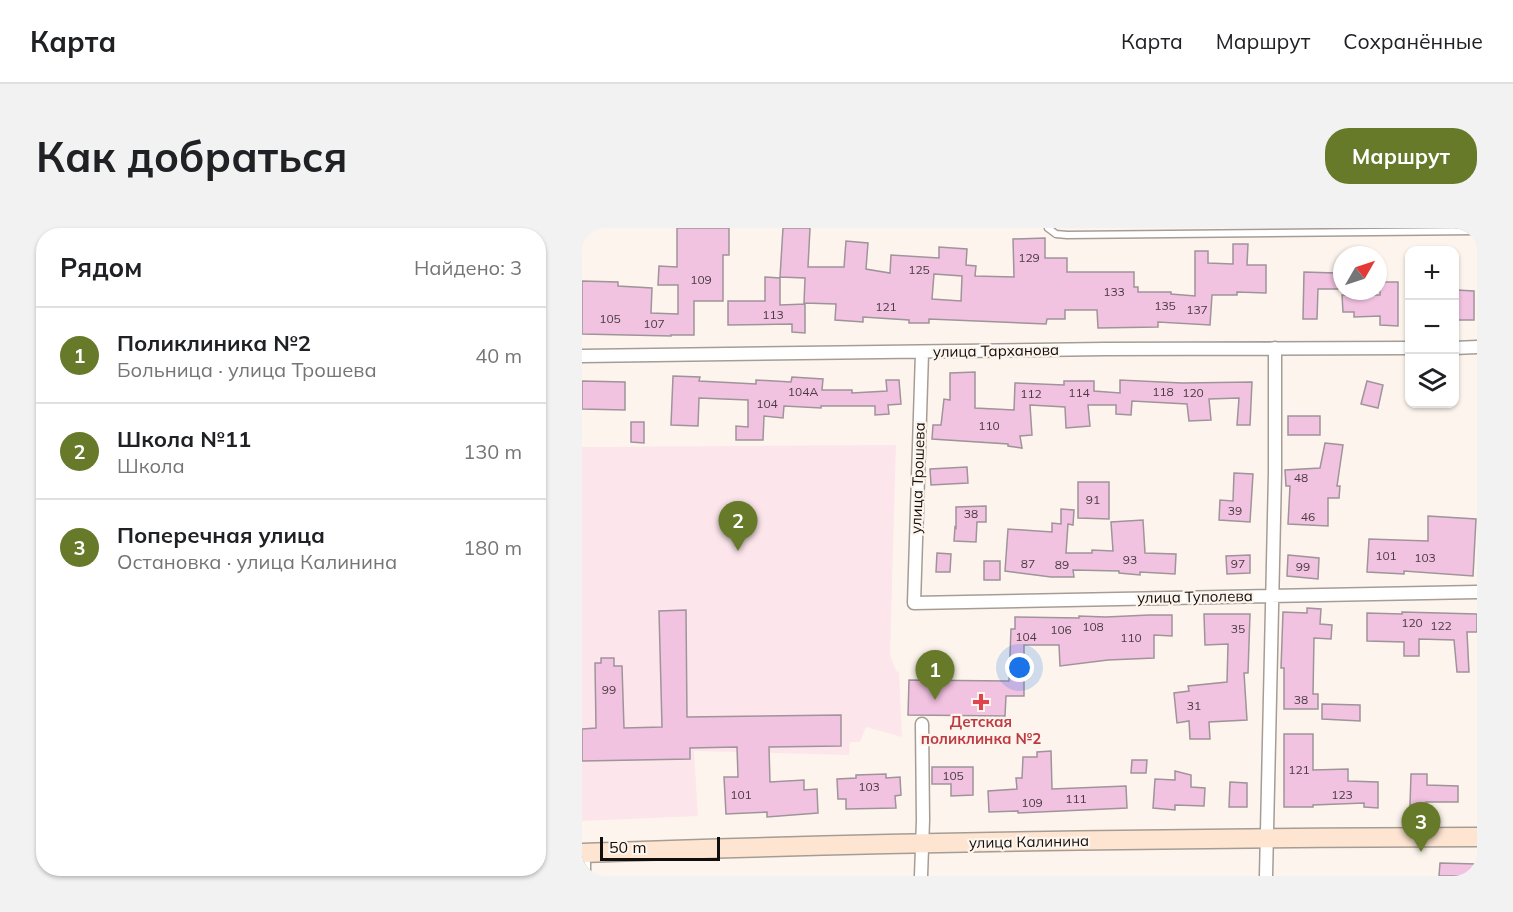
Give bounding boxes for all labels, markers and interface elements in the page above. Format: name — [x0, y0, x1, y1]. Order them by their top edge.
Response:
text: Карта — [30, 24, 116, 59]
text: Карта — [1121, 28, 1183, 54]
text: Маршрут — [1216, 28, 1310, 54]
text: Сохранённые — [1343, 28, 1483, 54]
button: Маршрут — [1325, 128, 1477, 184]
text: Как добраться — [36, 130, 348, 183]
north arrow — [1333, 246, 1387, 300]
map controls — [1405, 246, 1459, 408]
button: + — [1405, 246, 1459, 300]
house number: 129 — [1018, 250, 1040, 265]
text: Рядом — [60, 251, 143, 284]
text: Найдено: 3 — [414, 255, 522, 280]
house number: 125 — [908, 262, 930, 277]
house number: 109 — [690, 272, 712, 287]
house number: 133 — [1103, 284, 1125, 299]
house number: 135 — [1154, 298, 1176, 313]
house number: 121 — [875, 299, 897, 314]
button: − — [1405, 300, 1459, 354]
house number: 137 — [1186, 302, 1208, 317]
house number: 113 — [762, 307, 784, 322]
house number: 105 — [599, 311, 621, 326]
house number: 107 — [643, 316, 665, 331]
text: Поликлиника №2 — [117, 329, 311, 357]
street label: улица Тарханова — [933, 340, 1059, 361]
text: 1 — [74, 343, 86, 368]
text: 40 m — [475, 343, 522, 368]
button: layers — [1405, 354, 1459, 408]
text: Больница · улица Трошева — [117, 357, 377, 382]
house number: 104А — [788, 384, 818, 399]
house number: 118 — [1152, 384, 1174, 399]
house number: 114 — [1068, 385, 1090, 400]
house number: 120 — [1182, 385, 1204, 400]
house number: 112 — [1020, 386, 1042, 401]
house number: 104 — [756, 396, 778, 411]
house number: 110 — [978, 418, 1000, 433]
street label: улица Трошева — [906, 422, 929, 534]
text: Школа №11 — [117, 425, 251, 453]
text: 2 — [74, 439, 86, 464]
text: 130 m — [463, 439, 522, 464]
text: Школа — [117, 453, 185, 478]
house number: 48 — [1294, 470, 1308, 485]
house number: 91 — [1086, 492, 1100, 507]
pin: 2 — [718, 502, 758, 551]
house number: 39 — [1228, 503, 1242, 518]
house number: 38 — [964, 506, 978, 521]
house number: 46 — [1301, 509, 1315, 524]
text: Поперечная улица — [117, 521, 325, 549]
text: 3 — [74, 535, 86, 560]
text: 180 m — [463, 535, 522, 560]
house number: 101 — [1375, 548, 1397, 563]
text: Остановка · улица Калинина — [117, 549, 397, 574]
house number: 103 — [1414, 550, 1436, 565]
house number: 93 — [1123, 552, 1137, 567]
house number: 87 — [1021, 556, 1035, 571]
house number: 97 — [1231, 556, 1245, 571]
house number: 89 — [1055, 557, 1069, 572]
house number: 99 — [1296, 559, 1310, 574]
street label: улица Туполева — [1137, 586, 1253, 607]
house number: 120 — [1401, 615, 1423, 630]
house number: 122 — [1430, 618, 1452, 633]
house number: 108 — [1082, 619, 1104, 634]
house number: 35 — [1231, 621, 1245, 636]
house number: 106 — [1050, 622, 1072, 637]
house number: 104 — [1015, 629, 1037, 644]
house number: 110 — [1120, 630, 1142, 645]
pin: 1 — [916, 650, 954, 700]
your location — [1005, 653, 1034, 682]
house number: 99 — [602, 682, 616, 697]
house number: 38 — [1294, 692, 1308, 707]
marker: Детская поликлинка №2 — [972, 693, 990, 711]
house number: 31 — [1187, 698, 1201, 713]
place label: Детская поликлинка №2 — [921, 712, 1041, 748]
house number: 121 — [1288, 762, 1310, 777]
house number: 105 — [942, 768, 964, 783]
house number: 103 — [858, 779, 880, 794]
house number: 101 — [730, 787, 752, 802]
house number: 123 — [1331, 787, 1353, 802]
house number: 111 — [1065, 791, 1087, 806]
house number: 109 — [1021, 795, 1043, 810]
pin: 3 — [1402, 802, 1440, 852]
street label: улица Калинина — [969, 831, 1089, 852]
scale bar — [600, 834, 720, 862]
text: 50 m — [609, 837, 646, 857]

